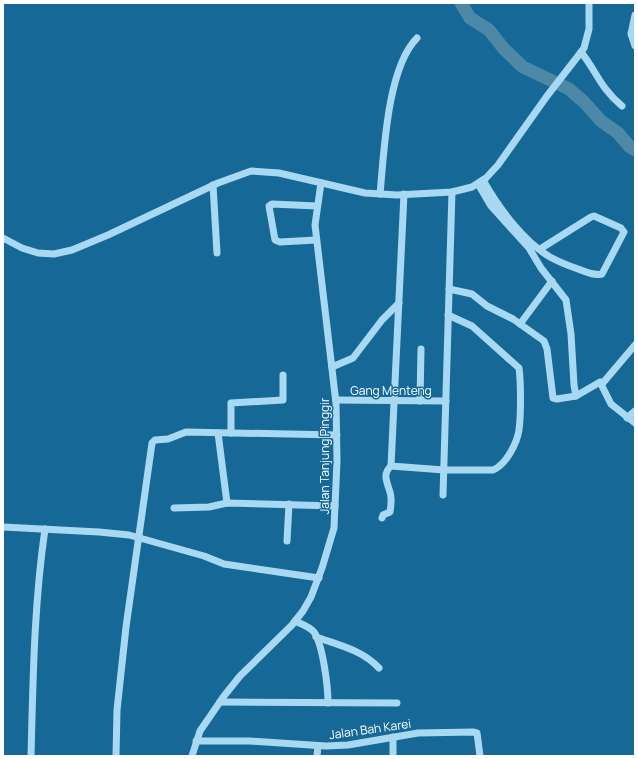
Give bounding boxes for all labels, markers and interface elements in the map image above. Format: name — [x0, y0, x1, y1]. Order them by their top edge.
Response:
street label: Gang Menteng — [350, 382, 432, 399]
street label: Jalan Tanjung Pinggir — [316, 397, 333, 514]
street label: Jalan Bah Karei — [328, 715, 412, 743]

